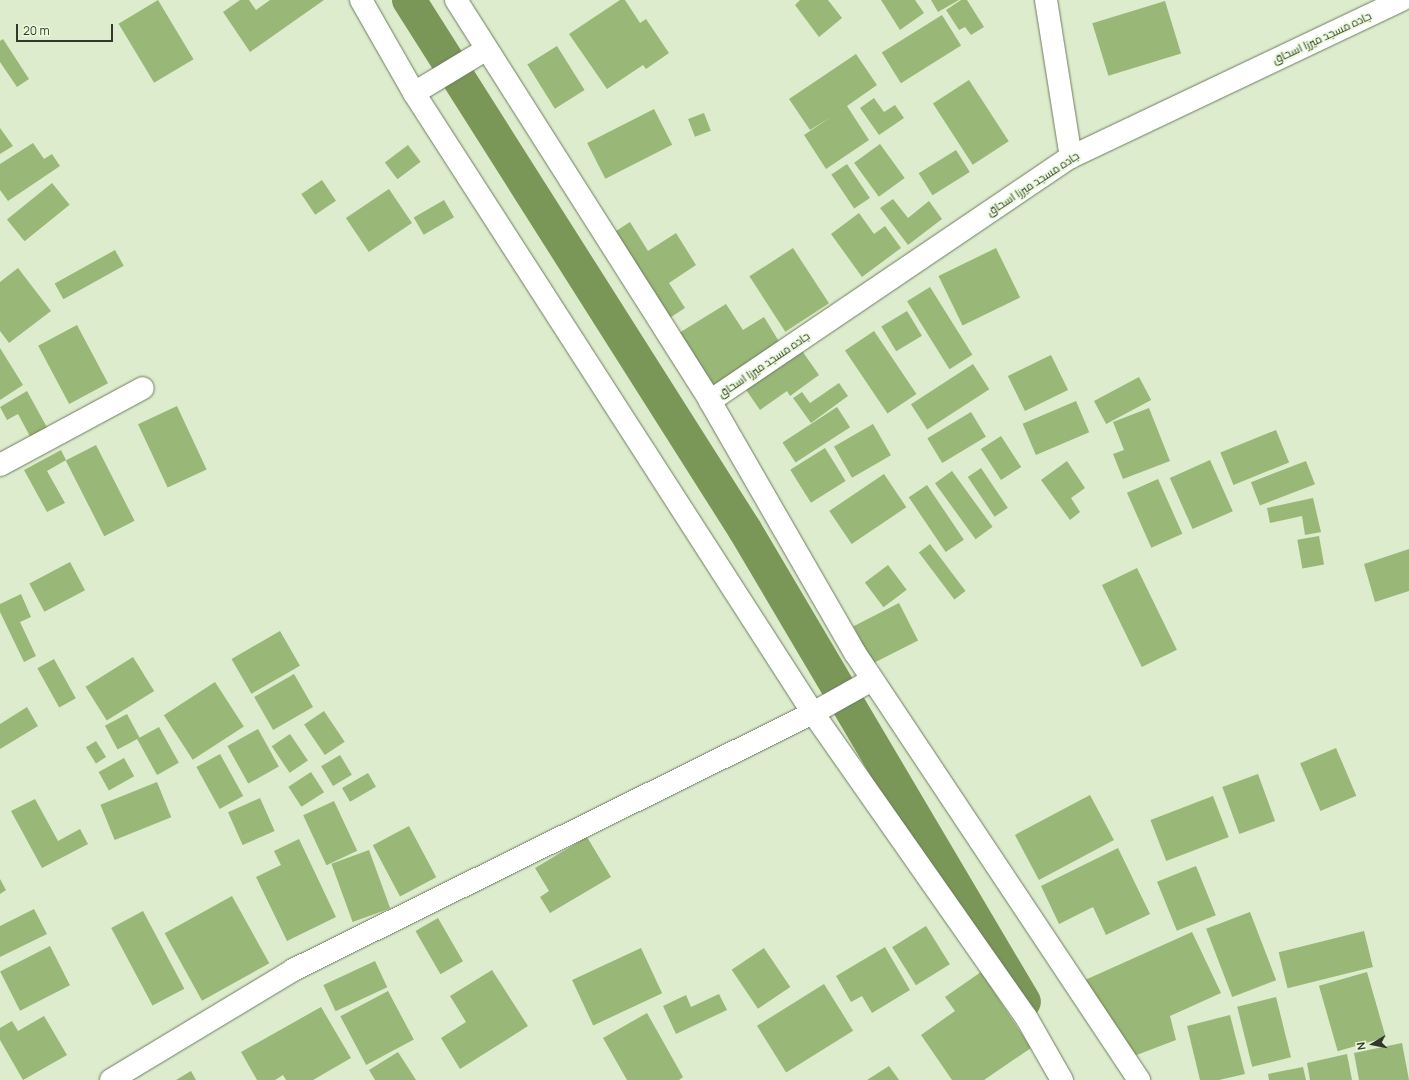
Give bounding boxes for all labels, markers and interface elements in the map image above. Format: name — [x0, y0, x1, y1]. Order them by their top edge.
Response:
street label: جاده مسجد ميرزا اسحاق — [1270, 9, 1374, 67]
scale bar — [18, 16, 115, 42]
text: 20 m — [23, 22, 50, 39]
street label: جاده مسجد ميرزا اسحاق — [984, 149, 1082, 219]
street label: جاده مسجد ميرزا اسحاق — [716, 329, 812, 401]
north arrow — [1353, 1024, 1393, 1064]
text: N — [1353, 1041, 1369, 1051]

